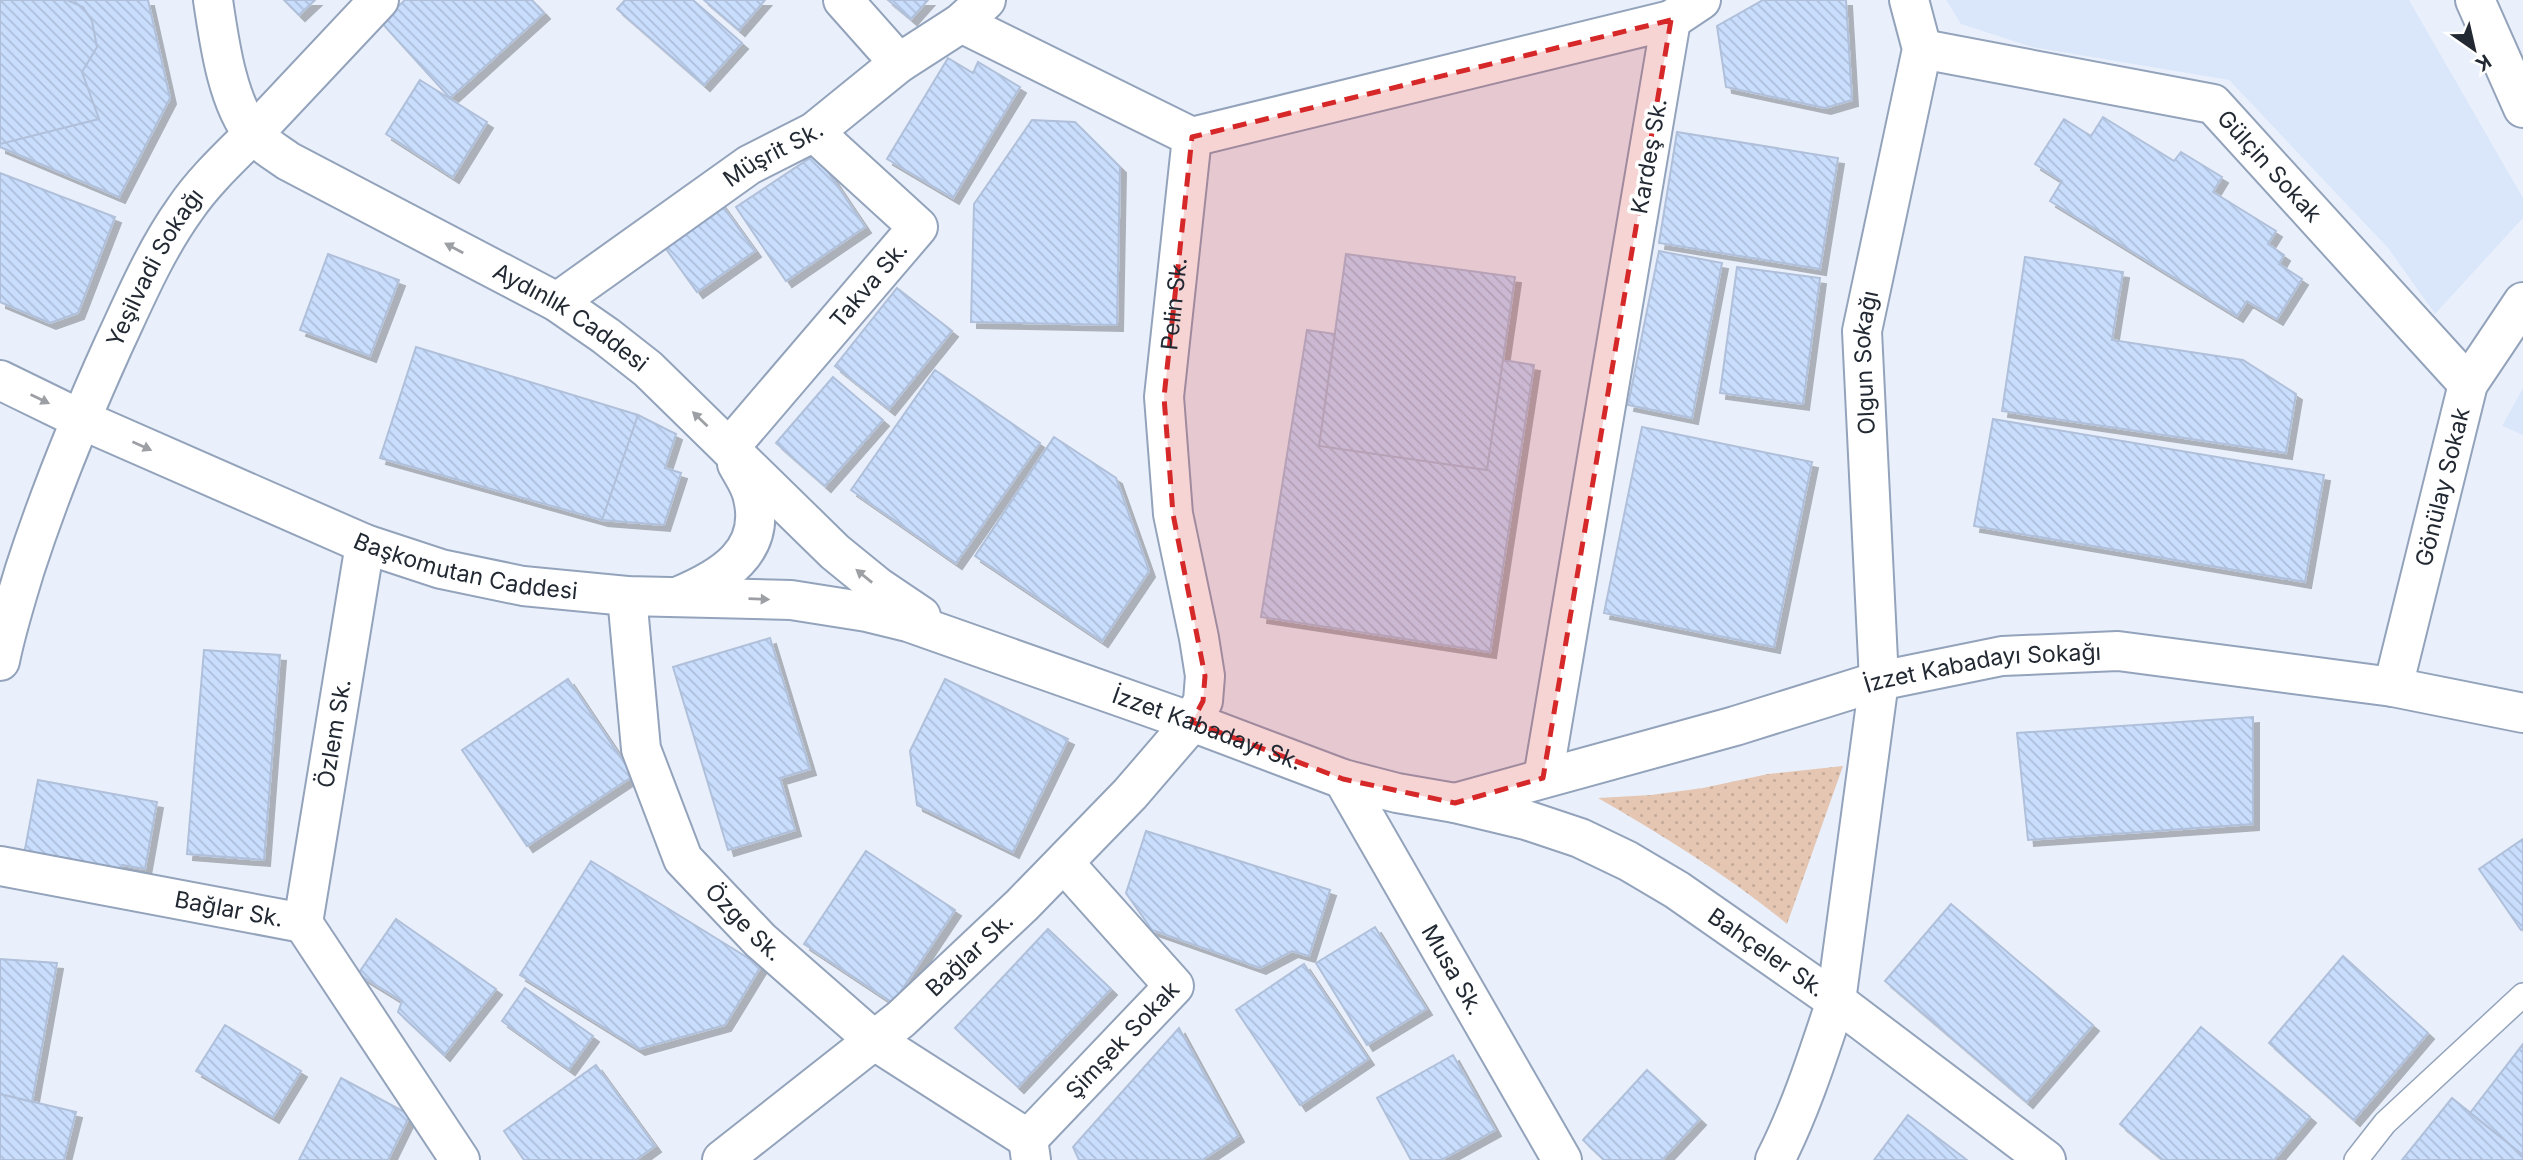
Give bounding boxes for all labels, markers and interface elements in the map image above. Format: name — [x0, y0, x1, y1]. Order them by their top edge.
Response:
north arrow — [2439, 14, 2509, 84]
text: K — [2471, 49, 2495, 76]
street label: Kardeş Sk. — [1625, 96, 1673, 216]
street label: Gülçin Sokak — [2211, 104, 2328, 228]
street label: Müşrit Sk. — [718, 116, 829, 193]
street label: Yeşilvadi Sokağı — [101, 183, 209, 351]
street label: Takva Sk. — [824, 236, 913, 334]
one-way arrow — [445, 242, 464, 254]
street label: Pelin Sk. — [1155, 256, 1193, 352]
street label: Aydınlık Caddesi — [489, 257, 654, 378]
street label: Olgun Sokağı — [1847, 288, 1884, 435]
one-way arrow — [30, 394, 50, 405]
street label: Gönülay Sokak — [2409, 404, 2476, 569]
one-way arrow — [691, 411, 708, 428]
one-way arrow — [132, 440, 152, 452]
street label: Başkomutan Caddesi — [349, 527, 579, 605]
one-way arrow — [856, 569, 873, 584]
one-way arrow — [749, 593, 771, 604]
street label: İzzet Kabadayı Sokağı — [1860, 638, 2102, 699]
street label: Özlem Sk. — [311, 677, 357, 790]
street label: İzzet Kabadayı Sk. — [1108, 681, 1306, 776]
street label: Özge Sk. — [699, 877, 788, 967]
street label: Bağlar Sk. — [172, 885, 286, 933]
street label: Bahçeler Sk. — [1703, 902, 1830, 1003]
street label: Bağlar Sk. — [920, 907, 1019, 1002]
street label: Musa Sk. — [1416, 919, 1490, 1020]
street label: Şimşek Sokak — [1060, 975, 1185, 1105]

